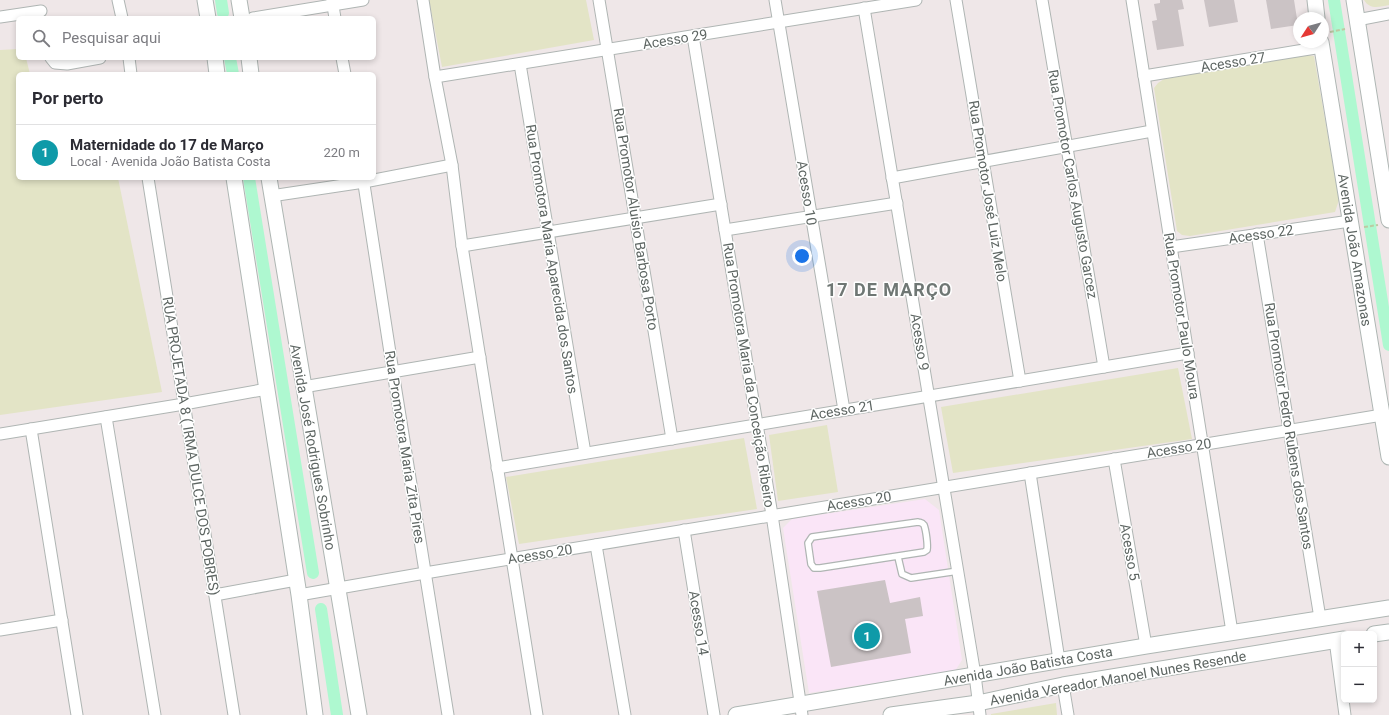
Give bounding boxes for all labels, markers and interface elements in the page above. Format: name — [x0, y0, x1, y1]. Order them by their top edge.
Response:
north arrow — [1293, 12, 1329, 48]
search box — [16, 16, 376, 60]
street label: Acesso 29 — [641, 26, 709, 52]
icon: search — [30, 27, 52, 49]
text: Pesquisar aqui — [62, 29, 161, 47]
street label: Acesso 27 — [1199, 49, 1267, 75]
street label: Rua Promotor Carlos Augusto Garcez — [1045, 68, 1101, 300]
text: Por perto — [32, 88, 103, 108]
street label: Rua Promotor José Luiz Melo — [966, 99, 1010, 283]
street label: Rua Promotor Aluisio Barbosa Porto — [610, 107, 662, 331]
street label: Rua Promotora Maria Aparecida dos Santos — [523, 123, 581, 395]
text: Maternidade do 17 de Março — [70, 136, 264, 154]
text: 1 — [41, 145, 49, 160]
text: 220 m — [323, 145, 360, 160]
text: Local · Avenida João Batista Costa — [70, 154, 271, 169]
street label: Acesso 10 — [794, 159, 820, 227]
street label: Avenida João Amazonas — [1335, 173, 1375, 327]
street label: Acesso 22 — [1227, 221, 1295, 246]
street label: Rua Promotor Paulo Moura — [1161, 231, 1203, 401]
street label: Rua Promotora Maria da Conceição Ribeiro — [720, 241, 778, 509]
your location — [792, 246, 812, 266]
district label: 17 DE MARÇO — [826, 279, 952, 300]
street label: RUA PROJETADA 8 ( IRMA DULCE DOS POBRES) — [158, 296, 223, 597]
street label: Rua Promotor Pedro Rubens dos Santos — [1262, 301, 1316, 551]
street label: Acesso 9 — [908, 312, 932, 372]
street label: Avenida José Rodrigues Sobrinho — [287, 343, 339, 551]
street label: Rua Promotora Maria Zita Pires — [382, 349, 428, 545]
street label: Acesso 21 — [808, 397, 876, 423]
street label: Acesso 20 — [1145, 435, 1213, 461]
street label: Acesso 20 — [825, 488, 893, 514]
street label: Acesso 5 — [1117, 522, 1143, 582]
street label: Acesso 20 — [506, 541, 574, 567]
street label: Acesso 14 — [686, 589, 712, 657]
pin: 1 — [854, 621, 880, 651]
map controls — [1341, 631, 1377, 703]
button: + — [1341, 631, 1377, 667]
street label: Avenida João Batista Costa — [942, 643, 1114, 689]
street label: Avenida Vereador Manoel Nunes Resende — [989, 648, 1247, 708]
button: − — [1341, 667, 1377, 703]

